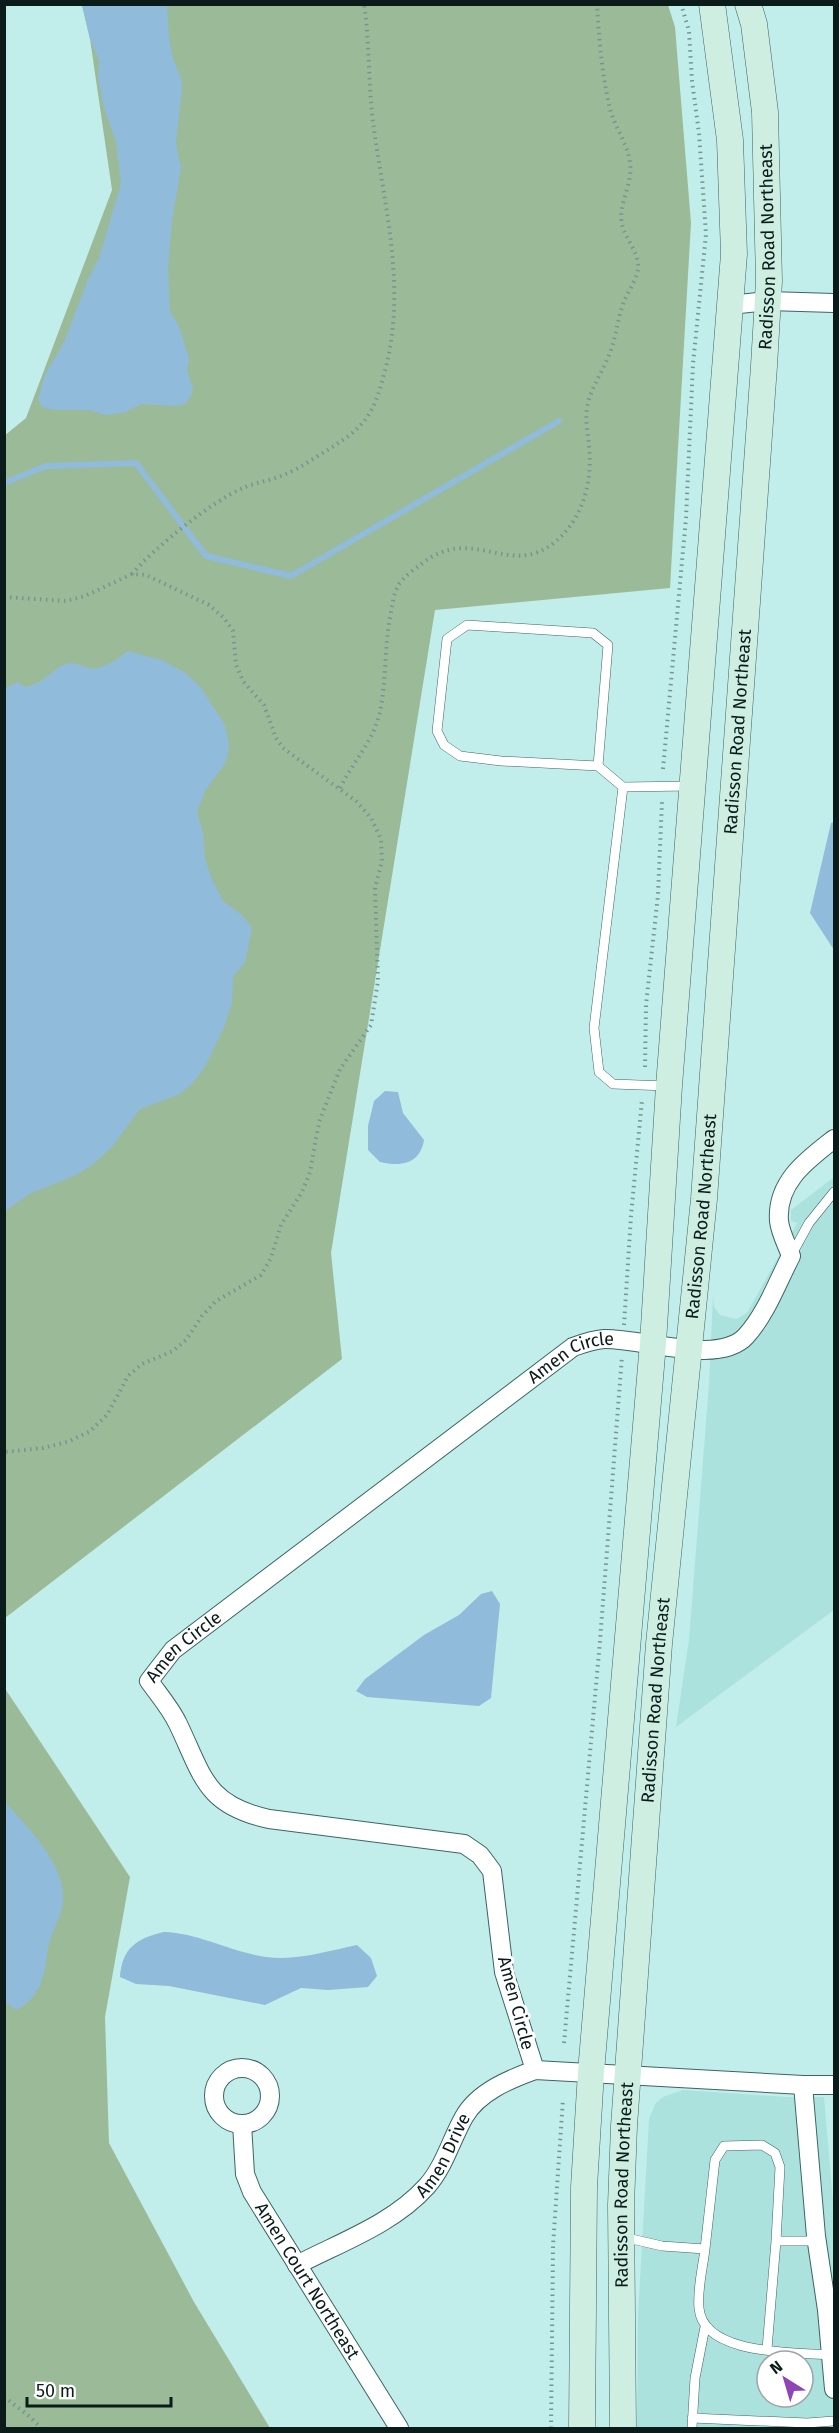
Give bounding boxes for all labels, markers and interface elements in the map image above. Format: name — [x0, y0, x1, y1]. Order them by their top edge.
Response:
street label: Radisson Road Northeast — [754, 143, 780, 351]
street label: Radisson Road Northeast — [719, 628, 756, 835]
street label: Radisson Road Northeast — [681, 1112, 721, 1320]
street label: Amen Circle — [523, 1328, 614, 1388]
street label: Radisson Road Northeast — [636, 1596, 675, 1804]
street label: Amen Circle — [141, 1606, 226, 1687]
street label: Amen Circle — [493, 1954, 539, 2052]
street label: Radisson Road Northeast — [610, 2081, 638, 2288]
street label: Amen Drive — [411, 2109, 475, 2202]
street label: Amen Court Northeast — [250, 2198, 365, 2364]
north arrow — [755, 2349, 815, 2409]
text: N — [766, 2357, 786, 2378]
scale bar — [27, 2370, 171, 2408]
text: 50 m — [36, 2380, 75, 2402]

